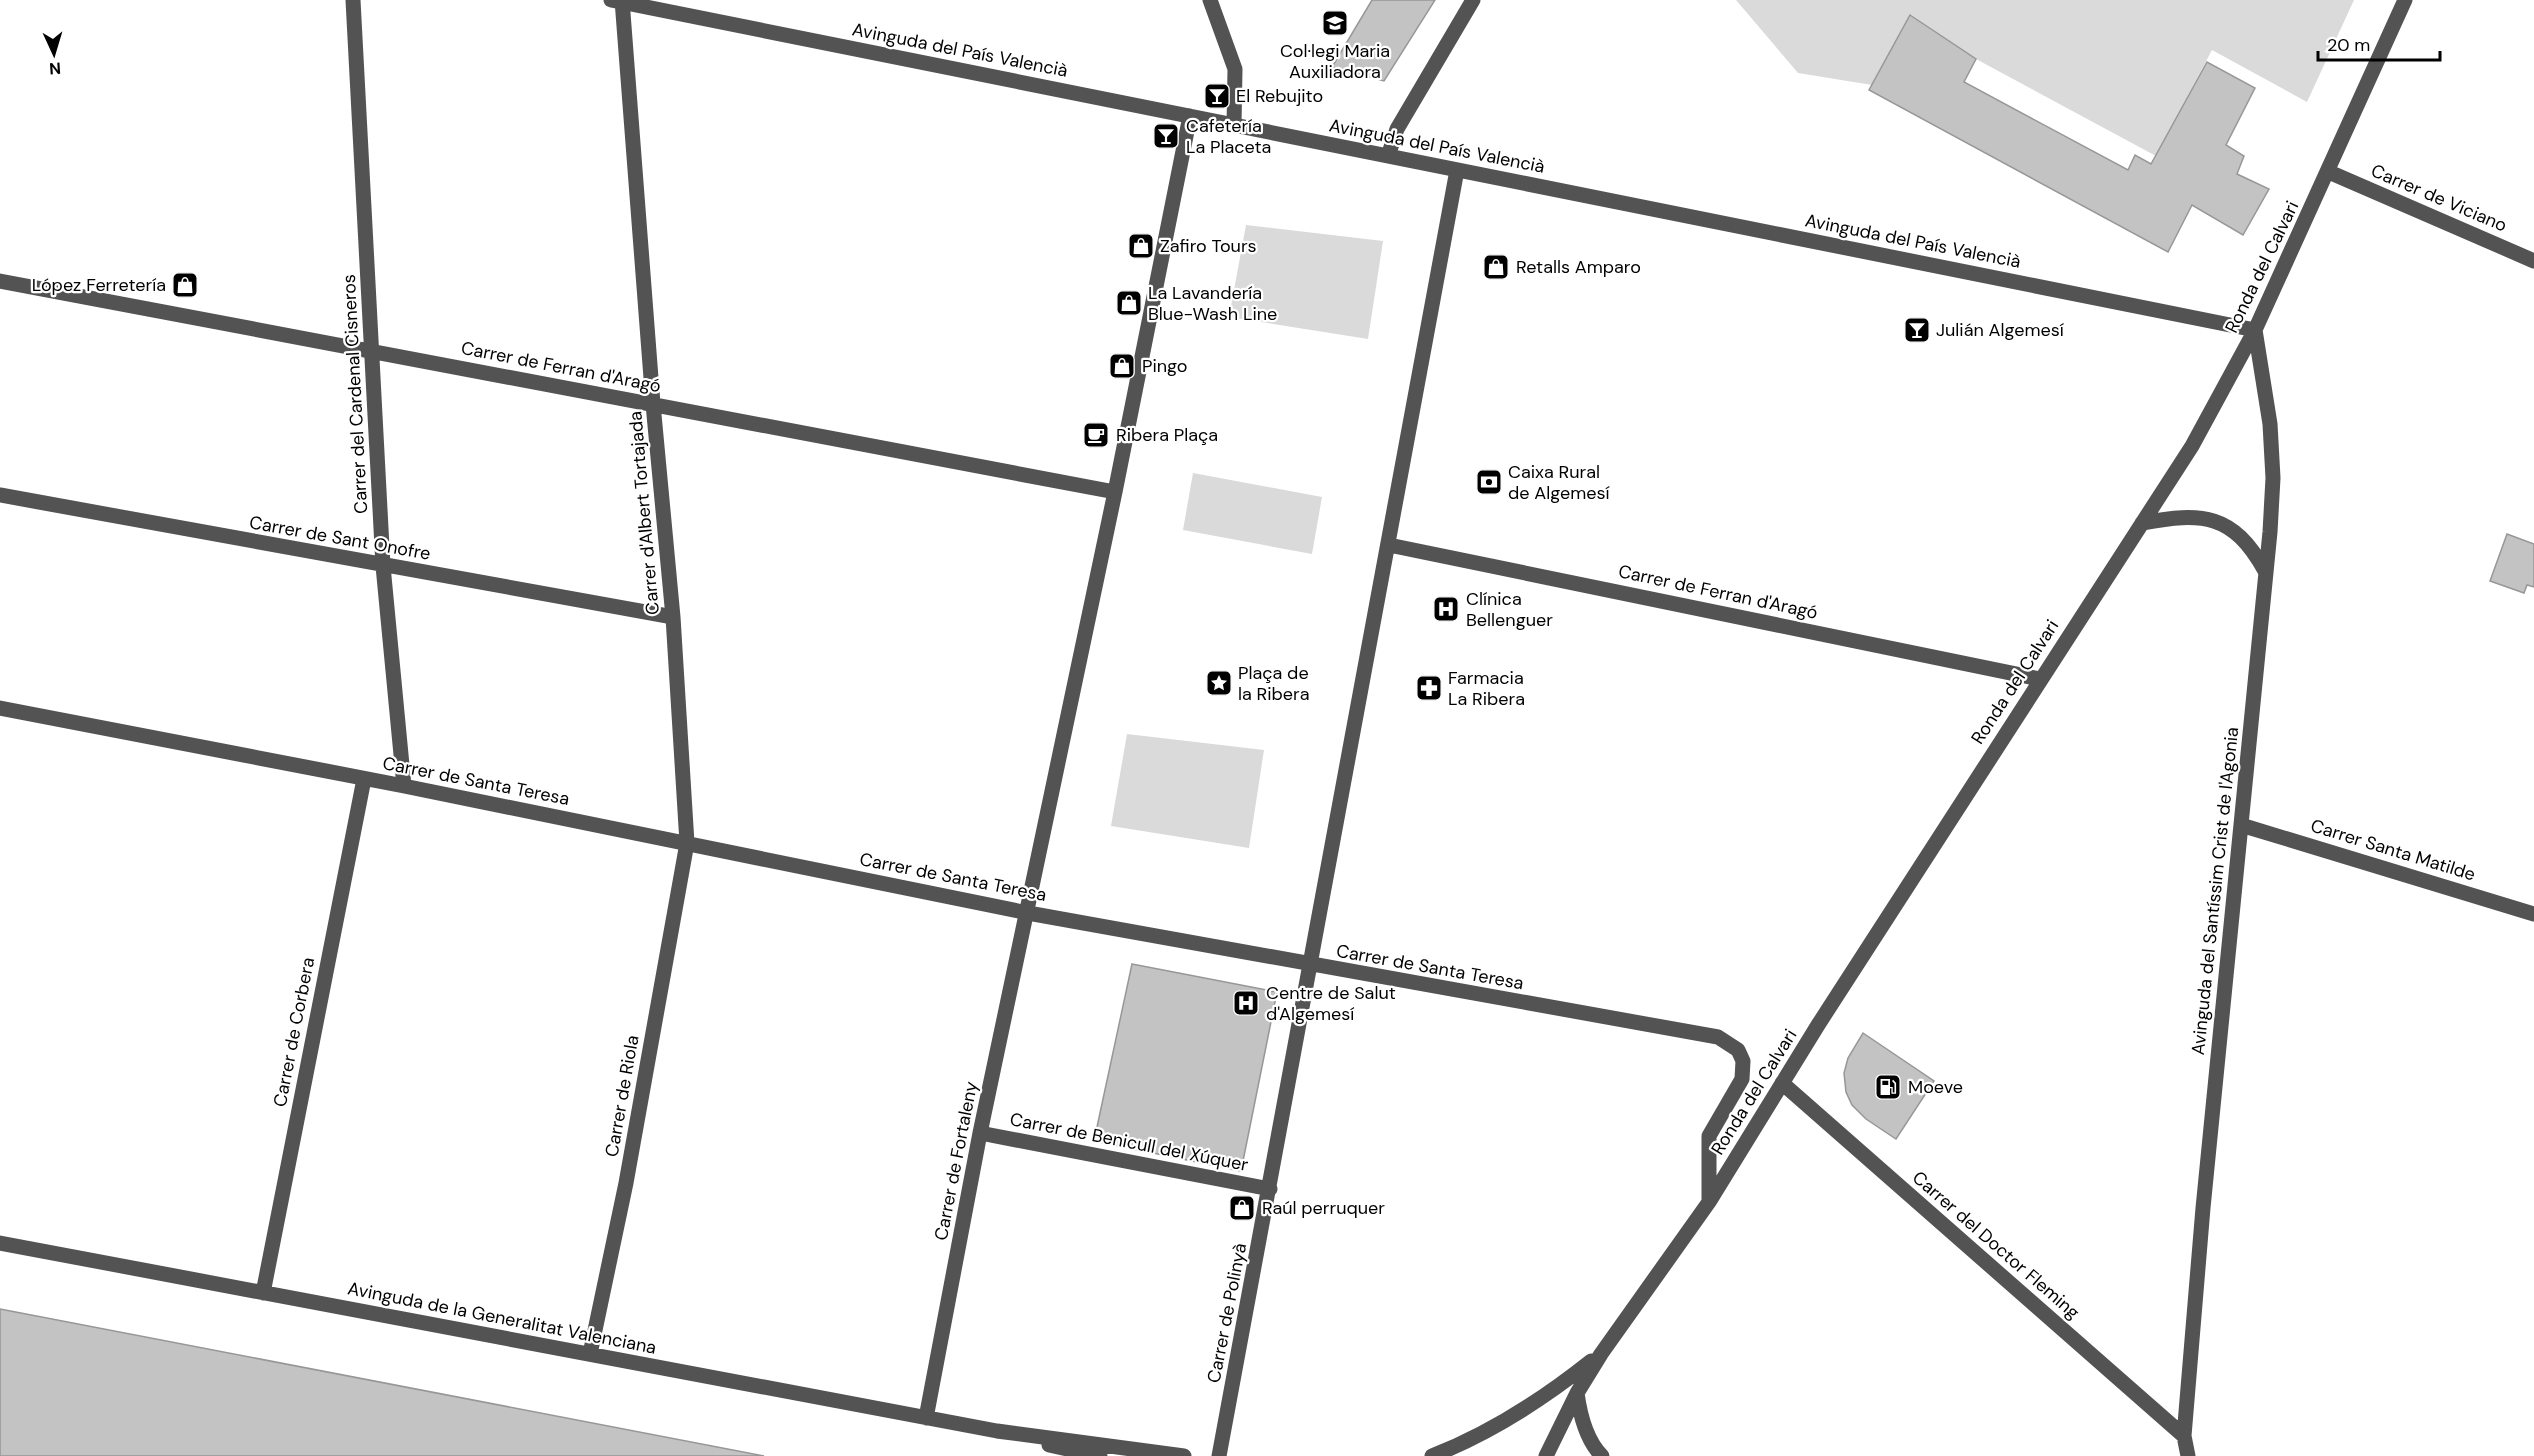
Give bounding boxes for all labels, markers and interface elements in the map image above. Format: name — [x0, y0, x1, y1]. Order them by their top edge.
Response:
school or university icon: Col·legi Maria Auxiliadora — [1320, 8, 1350, 38]
street label: Avinguda del País Valencià — [850, 17, 1070, 83]
north arrow — [24, 24, 84, 84]
scale bar — [2318, 24, 2440, 62]
text: 20 m — [2327, 33, 2370, 57]
place label: Col·legi Maria Auxiliadora — [1280, 39, 1390, 84]
text: N — [48, 58, 62, 79]
bar icon: El Rebujito — [1202, 81, 1232, 111]
place label: El Rebujito — [1236, 84, 1323, 108]
street label: Avinguda del País Valencià — [1327, 113, 1547, 179]
place label: Cafetería La Placeta — [1186, 114, 1271, 159]
bar icon: Cafetería La Placeta — [1151, 121, 1181, 151]
street label: Carrer de Viciano — [2367, 159, 2511, 237]
street label: Ronda del Calvari — [2220, 197, 2304, 337]
street label: Avinguda del País Valencià — [1803, 208, 2023, 274]
shop icon: Zafiro Tours — [1126, 231, 1156, 261]
place label: Zafiro Tours — [1160, 234, 1257, 258]
shop icon: Retalls Amparo — [1481, 252, 1511, 282]
place label: Retalls Amparo — [1516, 255, 1641, 279]
shop icon: López Ferretería — [170, 270, 200, 300]
place label: López Ferretería — [32, 273, 166, 297]
street label: Carrer del Cardenal Cisneros — [337, 274, 373, 514]
place label: La Lavandería Blue-Wash Line — [1148, 281, 1277, 326]
shop icon: La Lavandería Blue-Wash Line — [1114, 288, 1144, 318]
bar icon: Julián Algemesí — [1902, 315, 1932, 345]
place label: Julián Algemesí — [1936, 318, 2064, 342]
street label: Carrer de Ferran d'Aragó — [459, 336, 663, 398]
shop icon: Pingo — [1107, 351, 1137, 381]
place label: Pingo — [1142, 354, 1187, 378]
street label: Carrer d'Albert Tortajada — [623, 410, 665, 616]
cafe icon: Ribera Plaça — [1081, 420, 1111, 450]
place label: Ribera Plaça — [1116, 423, 1218, 447]
place label: Caixa Rural de Algemesí — [1508, 460, 1609, 505]
bank icon: Caixa Rural de Algemesí — [1474, 467, 1504, 497]
street label: Carrer de Sant Onofre — [247, 510, 433, 566]
street label: Carrer de Ferran d'Aragó — [1616, 559, 1820, 625]
place label: Clínica Bellenguer — [1466, 587, 1553, 632]
hospital icon: Clínica Bellenguer — [1431, 594, 1461, 624]
street label: Ronda del Calvari — [1966, 615, 2064, 749]
place label: Plaça de la Ribera — [1238, 661, 1310, 706]
place label: Farmacia La Ribera — [1448, 666, 1525, 711]
place icon: Plaça de la Ribera — [1204, 668, 1234, 698]
pharmacy icon: Farmacia La Ribera — [1414, 673, 1444, 703]
street label: Avinguda del Santíssim Crist de l'Agonia — [2186, 726, 2244, 1056]
street label: Carrer de Santa Teresa — [380, 751, 572, 811]
street label: Carrer Santa Matilde — [2308, 814, 2478, 886]
street label: Carrer de Santa Teresa — [857, 847, 1049, 907]
street label: Carrer de Santa Teresa — [1334, 939, 1526, 995]
street label: Carrer de Corbera — [268, 955, 320, 1109]
place label: Centre de Salut d'Algemesí — [1266, 981, 1396, 1026]
hospital icon: Centre de Salut d'Algemesí — [1231, 988, 1261, 1018]
street label: Ronda del Calvari — [1706, 1025, 1802, 1159]
street label: Carrer de Riola — [599, 1033, 645, 1159]
fuel station icon: Moeve — [1873, 1072, 1903, 1102]
place label: Moeve — [1908, 1075, 1963, 1099]
street label: Carrer de Fortaleny — [929, 1079, 983, 1243]
street label: Carrer de Benicull del Xúquer — [1008, 1107, 1251, 1177]
street label: Carrer del Doctor Fleming — [1907, 1166, 2085, 1324]
shop icon: Raúl perruquer — [1227, 1193, 1257, 1223]
place label: Raúl perruquer — [1262, 1196, 1385, 1220]
street label: Carrer de Polinyà — [1202, 1241, 1252, 1385]
street label: Avinguda de la Generalitat Valenciana — [346, 1276, 658, 1360]

